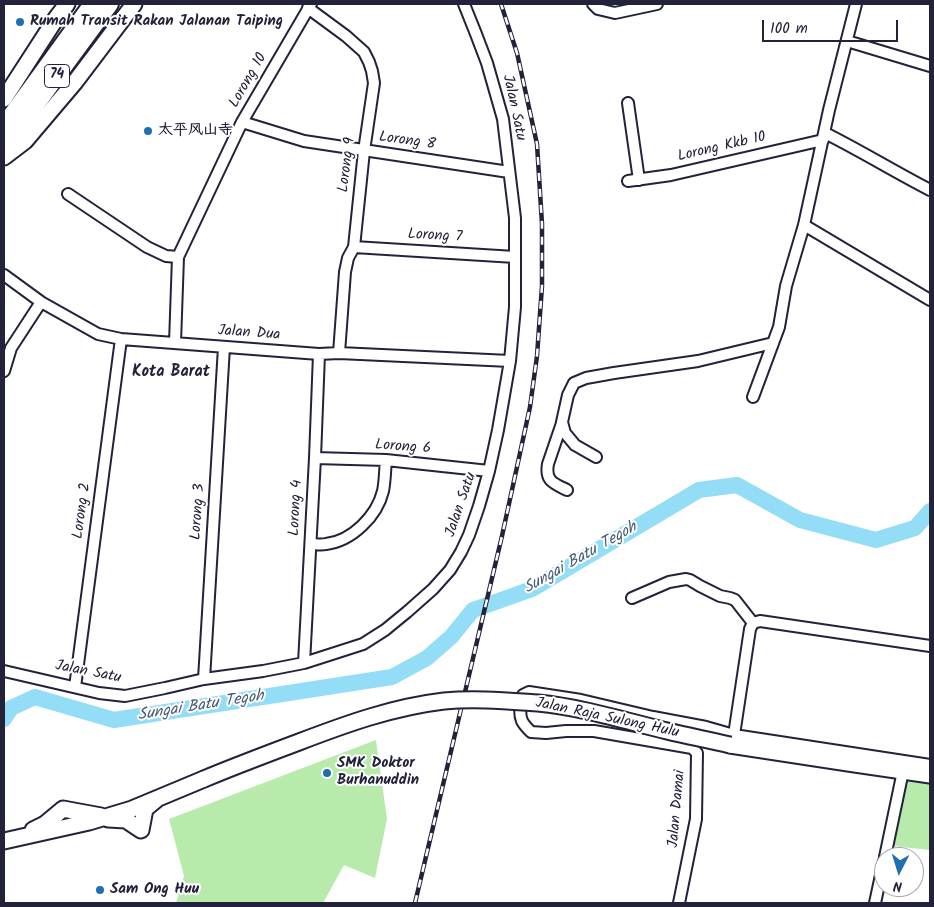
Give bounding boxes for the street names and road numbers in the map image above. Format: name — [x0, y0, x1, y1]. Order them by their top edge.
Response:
street label: Lorong 10 — [226, 50, 272, 112]
road number: 74 — [44, 64, 70, 88]
street label: Jalan Satu — [497, 73, 529, 143]
street label: Lorong 8 — [378, 129, 436, 155]
street label: Lorong Kkb 10 — [676, 129, 768, 167]
street label: Lorong 9 — [336, 137, 360, 193]
street label: Lorong 7 — [407, 227, 463, 247]
street label: Jalan Dua — [217, 323, 281, 345]
street label: Lorong 6 — [374, 437, 432, 459]
street label: Jalan Satu — [443, 470, 481, 540]
street label: Lorong 4 — [287, 479, 307, 537]
street label: Lorong 2 — [70, 482, 96, 540]
street label: Lorong 3 — [188, 483, 210, 541]
street label: Jalan Satu — [53, 658, 123, 688]
street label: Jalan Raja Sulong Hulu — [534, 695, 680, 743]
street label: Jalan Damai — [666, 769, 690, 849]

